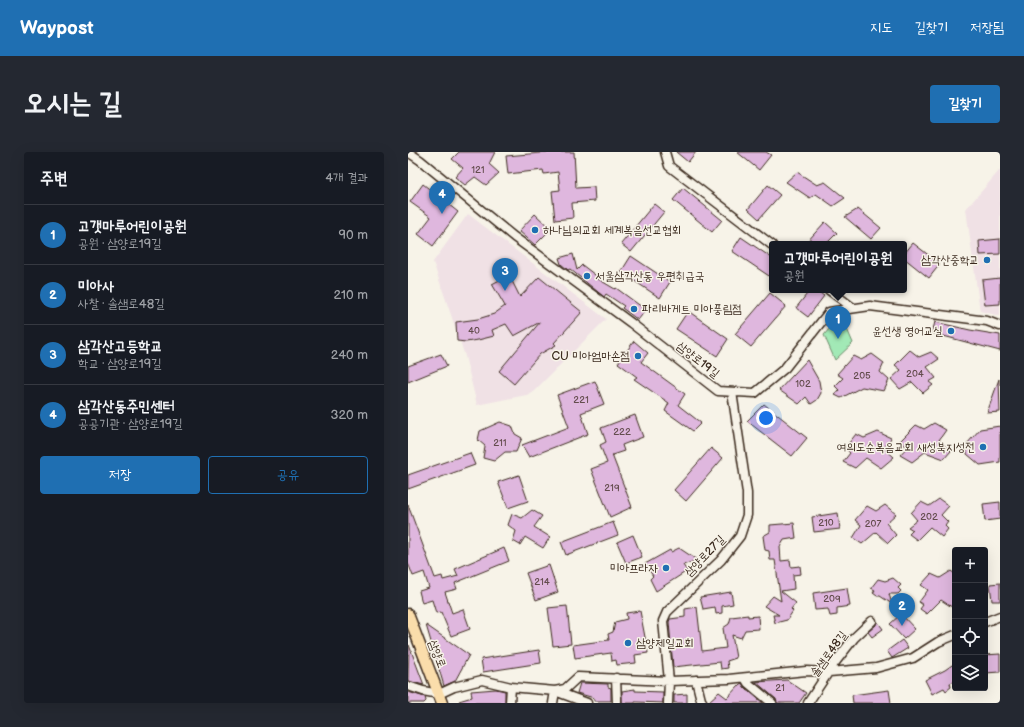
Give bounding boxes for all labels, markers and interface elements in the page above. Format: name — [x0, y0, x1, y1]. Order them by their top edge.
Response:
text: Waypost — [20, 17, 94, 40]
text: 지도 — [870, 19, 892, 36]
text: 길찾기 — [914, 19, 948, 36]
text: 저장됨 — [970, 19, 1004, 36]
button: 길찾기 — [930, 85, 1000, 123]
text: 오시는 길 — [24, 87, 122, 120]
house number: 121 — [471, 164, 485, 176]
text: 주변 — [40, 169, 67, 189]
text: 4개 결과 — [325, 170, 368, 186]
pin: 4 — [429, 181, 455, 214]
text: 고갯마루어린이공원 — [78, 217, 187, 236]
place label: 하나님의교회 세계복음선교협회 — [543, 223, 681, 238]
marker: 하나님의교회 세계복음선교협회 — [530, 225, 540, 235]
text: 1 — [50, 227, 56, 243]
text: 90 m — [339, 227, 368, 243]
text: 공원 · 삼양로19길 — [78, 236, 162, 252]
popup — [769, 241, 907, 293]
text: 고갯마루어린이공원 — [784, 249, 892, 268]
place label: 삼각산중학교 — [921, 253, 979, 268]
marker: 삼각산중학교 — [982, 255, 992, 265]
pin: 3 — [492, 258, 518, 291]
text: 공원 — [784, 268, 805, 284]
place label: 서울삼각산동 우편취급국 — [595, 269, 704, 284]
marker: 서울삼각산동 우편취급국 — [582, 271, 592, 281]
text: 미아사 — [78, 277, 114, 296]
text: 2 — [49, 287, 57, 303]
text: 210 m — [334, 287, 368, 303]
text: 사찰 · 솔샘로48길 — [78, 296, 165, 312]
place label: 파리바게트 미아풍림점 — [642, 302, 742, 317]
marker: 파리바게트 미아풍림점 — [629, 304, 639, 314]
pin: 1 — [825, 306, 851, 339]
place label: 윤선생 영어교실 — [872, 324, 943, 339]
house number: 40 — [468, 325, 480, 337]
marker: 윤선생 영어교실 — [946, 326, 956, 336]
text: 삼각산고등학교 — [78, 337, 163, 356]
street label: 삼양로19길 — [674, 339, 723, 382]
text: 3 — [49, 347, 57, 363]
text: 240 m — [331, 347, 368, 363]
place label: CU 미아엄마손점 — [552, 349, 630, 364]
marker: CU 미아엄마손점 — [633, 351, 643, 361]
text: 학교 · 삼양로19길 — [78, 356, 162, 372]
house number: 204 — [906, 368, 924, 380]
house number: 205 — [853, 370, 871, 382]
house number: 102 — [795, 378, 811, 390]
house number: 221 — [573, 394, 589, 406]
text: 삼각산동주민센터 — [78, 397, 175, 416]
text: 4 — [49, 407, 57, 423]
text: 320 m — [330, 407, 368, 423]
your location — [756, 408, 776, 428]
text: 공공기관 · 삼양로19길 — [78, 416, 183, 432]
house number: 222 — [613, 426, 631, 438]
house number: 211 — [493, 437, 507, 449]
place label: 여의도순복음교회 새성북지성전 — [837, 440, 975, 455]
marker: 여의도순복음교회 새성북지성전 — [978, 442, 988, 452]
button: 저장 — [40, 456, 200, 494]
button: 공유 — [208, 456, 368, 494]
house number: 219 — [604, 482, 620, 494]
house number: 202 — [920, 511, 938, 523]
house number: 210 — [818, 517, 834, 529]
house number: 207 — [865, 518, 881, 530]
street label: 삼양로27길 — [682, 532, 729, 580]
map controls — [952, 547, 988, 691]
button: + — [952, 547, 988, 583]
place label: 미아프라자 — [610, 561, 658, 576]
marker: 미아프라자 — [661, 563, 671, 573]
house number: 214 — [534, 576, 550, 588]
button: − — [952, 583, 988, 619]
house number: 209 — [823, 593, 841, 605]
pin: 2 — [889, 593, 915, 626]
button: locate — [952, 619, 988, 655]
street label: 솔샘로48길 — [807, 628, 851, 680]
place label: 삼양제일교회 — [636, 636, 694, 651]
street label: 삼양로 — [425, 638, 449, 670]
marker: 삼양제일교회 — [623, 638, 633, 648]
button: layers — [952, 655, 988, 691]
house number: 21 — [775, 682, 785, 694]

